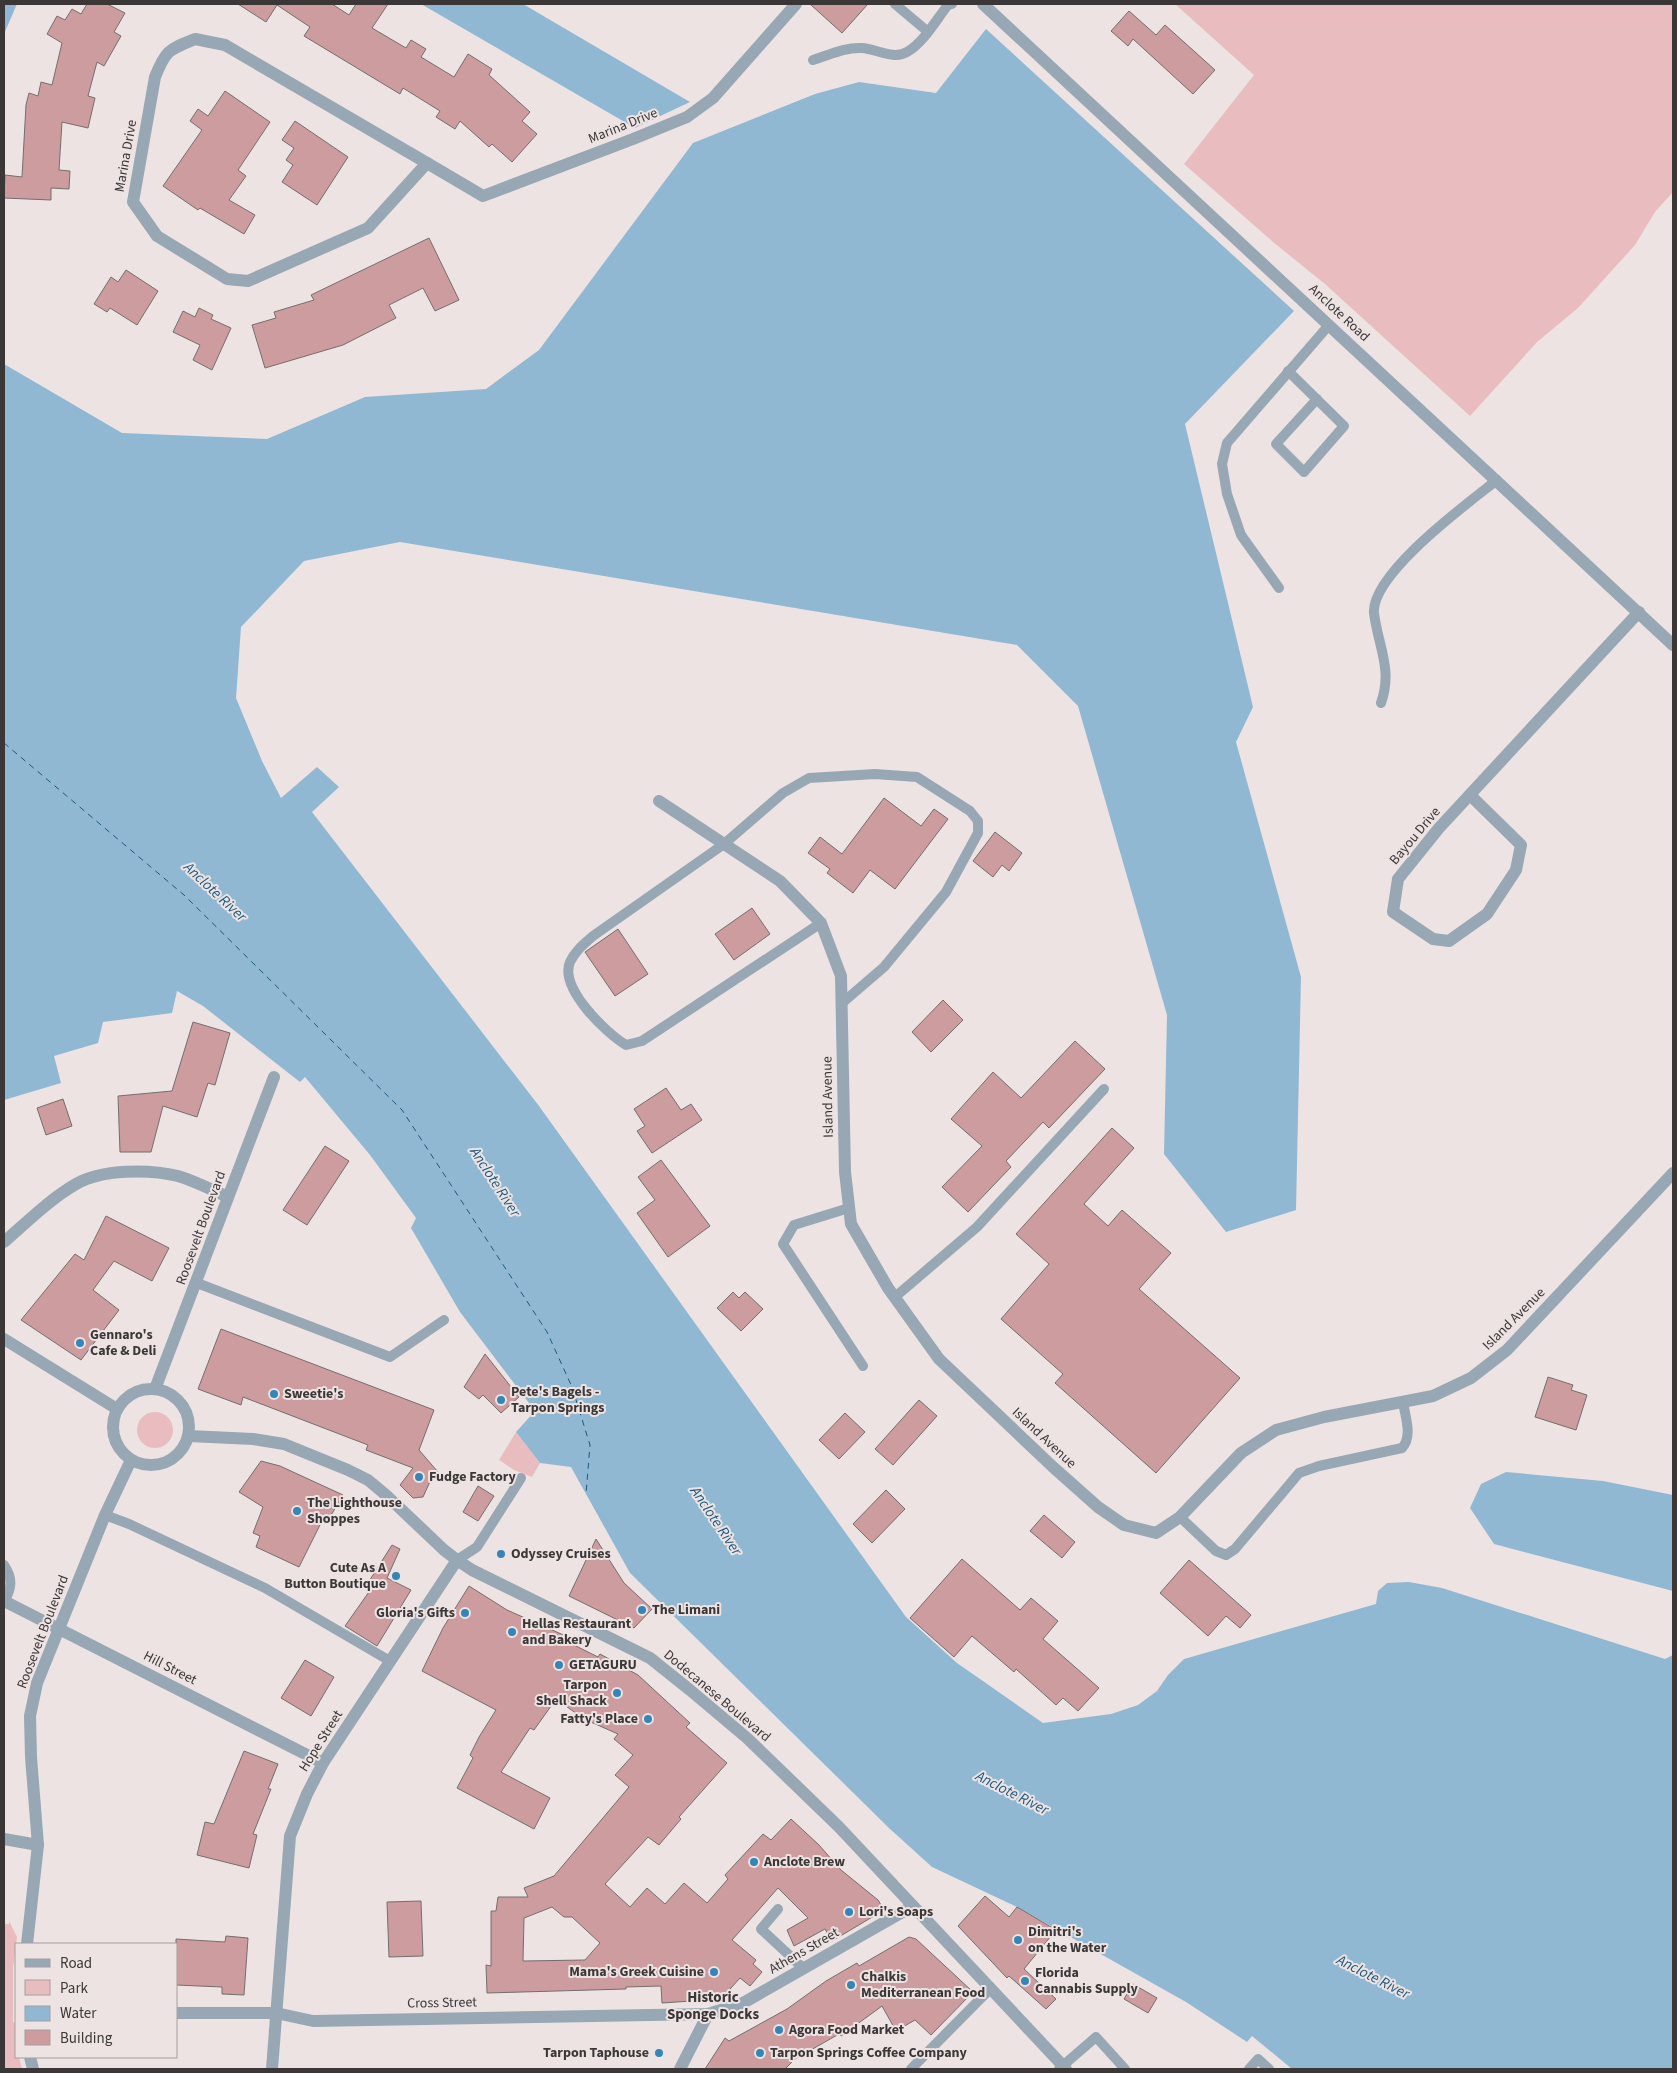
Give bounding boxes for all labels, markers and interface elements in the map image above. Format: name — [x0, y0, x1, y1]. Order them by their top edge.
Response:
street label: Marina Drive — [585, 103, 661, 149]
street label: Marina Drive — [110, 118, 142, 194]
street label: Anclote Road — [1304, 279, 1374, 347]
street label: Bayou Drive — [1385, 803, 1445, 869]
water label: Anclote River — [178, 857, 252, 927]
street label: Island Avenue — [817, 1056, 839, 1138]
water label: Anclote River — [464, 1142, 526, 1222]
street label: Roosevelt Boulevard — [171, 1168, 231, 1288]
street label: Island Avenue — [1478, 1283, 1550, 1355]
place label: Gennaro's Cafe & Deli — [90, 1325, 156, 1361]
marker: Gennaro's Cafe & Deli — [74, 1337, 86, 1349]
place label: Pete's Bagels - Tarpon Springs — [511, 1382, 604, 1418]
place label: Sweetie's — [284, 1384, 344, 1404]
marker: Sweetie's — [268, 1388, 280, 1400]
marker: Pete's Bagels - Tarpon Springs — [495, 1394, 507, 1406]
street label: Island Avenue — [1007, 1403, 1081, 1473]
place label: Fudge Factory — [429, 1467, 516, 1487]
marker: Fudge Factory — [413, 1471, 425, 1483]
water label: Anclote River — [685, 1481, 747, 1560]
place label: The Lighthouse Shoppes — [307, 1493, 402, 1529]
marker: The Lighthouse Shoppes — [291, 1505, 303, 1517]
place label: Odyssey Cruises — [511, 1544, 611, 1564]
marker: Odyssey Cruises — [495, 1548, 507, 1560]
place label: Cute As A Button Boutique — [284, 1558, 387, 1594]
marker: Cute As A Button Boutique — [390, 1570, 402, 1582]
street label: Roosevelt Boulevard — [12, 1572, 74, 1692]
place label: The Limani — [652, 1600, 720, 1620]
place label: Gloria's Gifts — [376, 1603, 455, 1623]
marker: The Limani — [636, 1604, 648, 1616]
marker: Gloria's Gifts — [459, 1607, 471, 1619]
place label: Hellas Restaurant and Bakery — [522, 1614, 632, 1650]
marker: Hellas Restaurant and Bakery — [506, 1626, 518, 1638]
street label: Dodecanese Boulevard — [659, 1645, 775, 1747]
street label: Hill Street — [140, 1646, 200, 1690]
place label: GETAGURU — [569, 1655, 637, 1675]
marker: GETAGURU — [553, 1659, 565, 1671]
place label: Tarpon Shell Shack — [536, 1675, 607, 1711]
marker: Tarpon Shell Shack — [611, 1687, 623, 1699]
street label: Hope Street — [294, 1706, 348, 1776]
place label: Fatty's Place — [560, 1709, 638, 1729]
marker: Fatty's Place — [642, 1713, 654, 1725]
water label: Anclote River — [971, 1765, 1053, 1821]
place label: Anclote Brew — [763, 1852, 845, 1872]
marker: Anclote Brew — [748, 1856, 760, 1868]
place label: Lori's Soaps — [859, 1902, 933, 1922]
marker: Lori's Soaps — [843, 1906, 855, 1918]
place label: Dimitri's on the Water — [1028, 1922, 1107, 1958]
street label: Athens Street — [765, 1923, 843, 1979]
marker: Dimitri's on the Water — [1012, 1934, 1024, 1946]
legend — [15, 1943, 178, 2058]
water label: Anclote River — [1332, 1949, 1414, 2005]
text: Road — [60, 1953, 92, 1974]
place label: Mama's Greek Cuisine — [569, 1962, 704, 1982]
place label: Florida Cannabis Supply — [1035, 1963, 1139, 1999]
marker: Mama's Greek Cuisine — [708, 1966, 720, 1978]
place label: Chalkis Mediterranean Food — [861, 1967, 985, 2003]
marker: Florida Cannabis Supply — [1019, 1975, 1031, 1987]
text: Park — [60, 1978, 89, 1999]
marker: Chalkis Mediterranean Food — [845, 1979, 857, 1991]
district label: Historic Sponge Docks — [667, 1987, 759, 2025]
street label: Cross Street — [407, 1992, 477, 2014]
text: Water — [60, 2003, 97, 2024]
place label: Agora Food Market — [788, 2020, 905, 2040]
marker: Agora Food Market — [773, 2024, 785, 2036]
text: Building — [60, 2028, 113, 2049]
place label: Tarpon Taphouse — [543, 2043, 649, 2063]
place label: Tarpon Springs Coffee Company — [770, 2043, 968, 2063]
marker: Tarpon Taphouse — [653, 2047, 665, 2059]
marker: Tarpon Springs Coffee Company — [754, 2047, 766, 2059]

